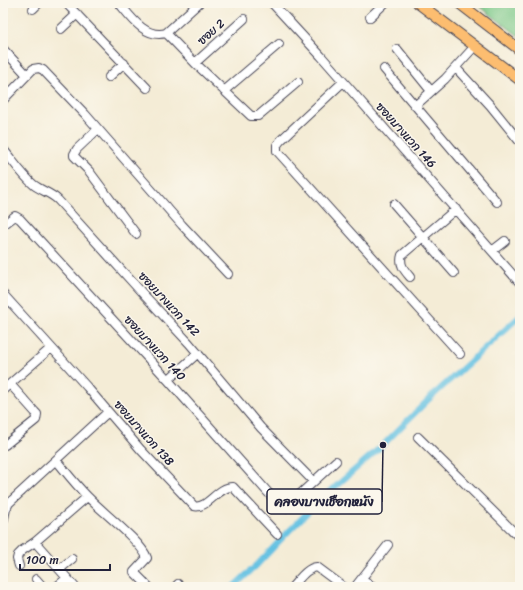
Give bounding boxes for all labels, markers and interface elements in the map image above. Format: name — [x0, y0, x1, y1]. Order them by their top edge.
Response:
street label: ซอย 2 — [192, 13, 230, 51]
street label: ซอยบางแวก 146 — [370, 97, 442, 173]
street label: ซอยบางแวก 142 — [133, 266, 205, 342]
street label: ซอยบางแวก 140 — [118, 310, 192, 386]
street label: ซอยบางแวก 138 — [108, 395, 180, 471]
callout: คลองบางเชือกหนัง — [267, 489, 382, 514]
text: คลองบางเชือกหนัง — [274, 490, 374, 513]
scale bar — [20, 546, 110, 572]
text: 100 m — [26, 549, 59, 571]

